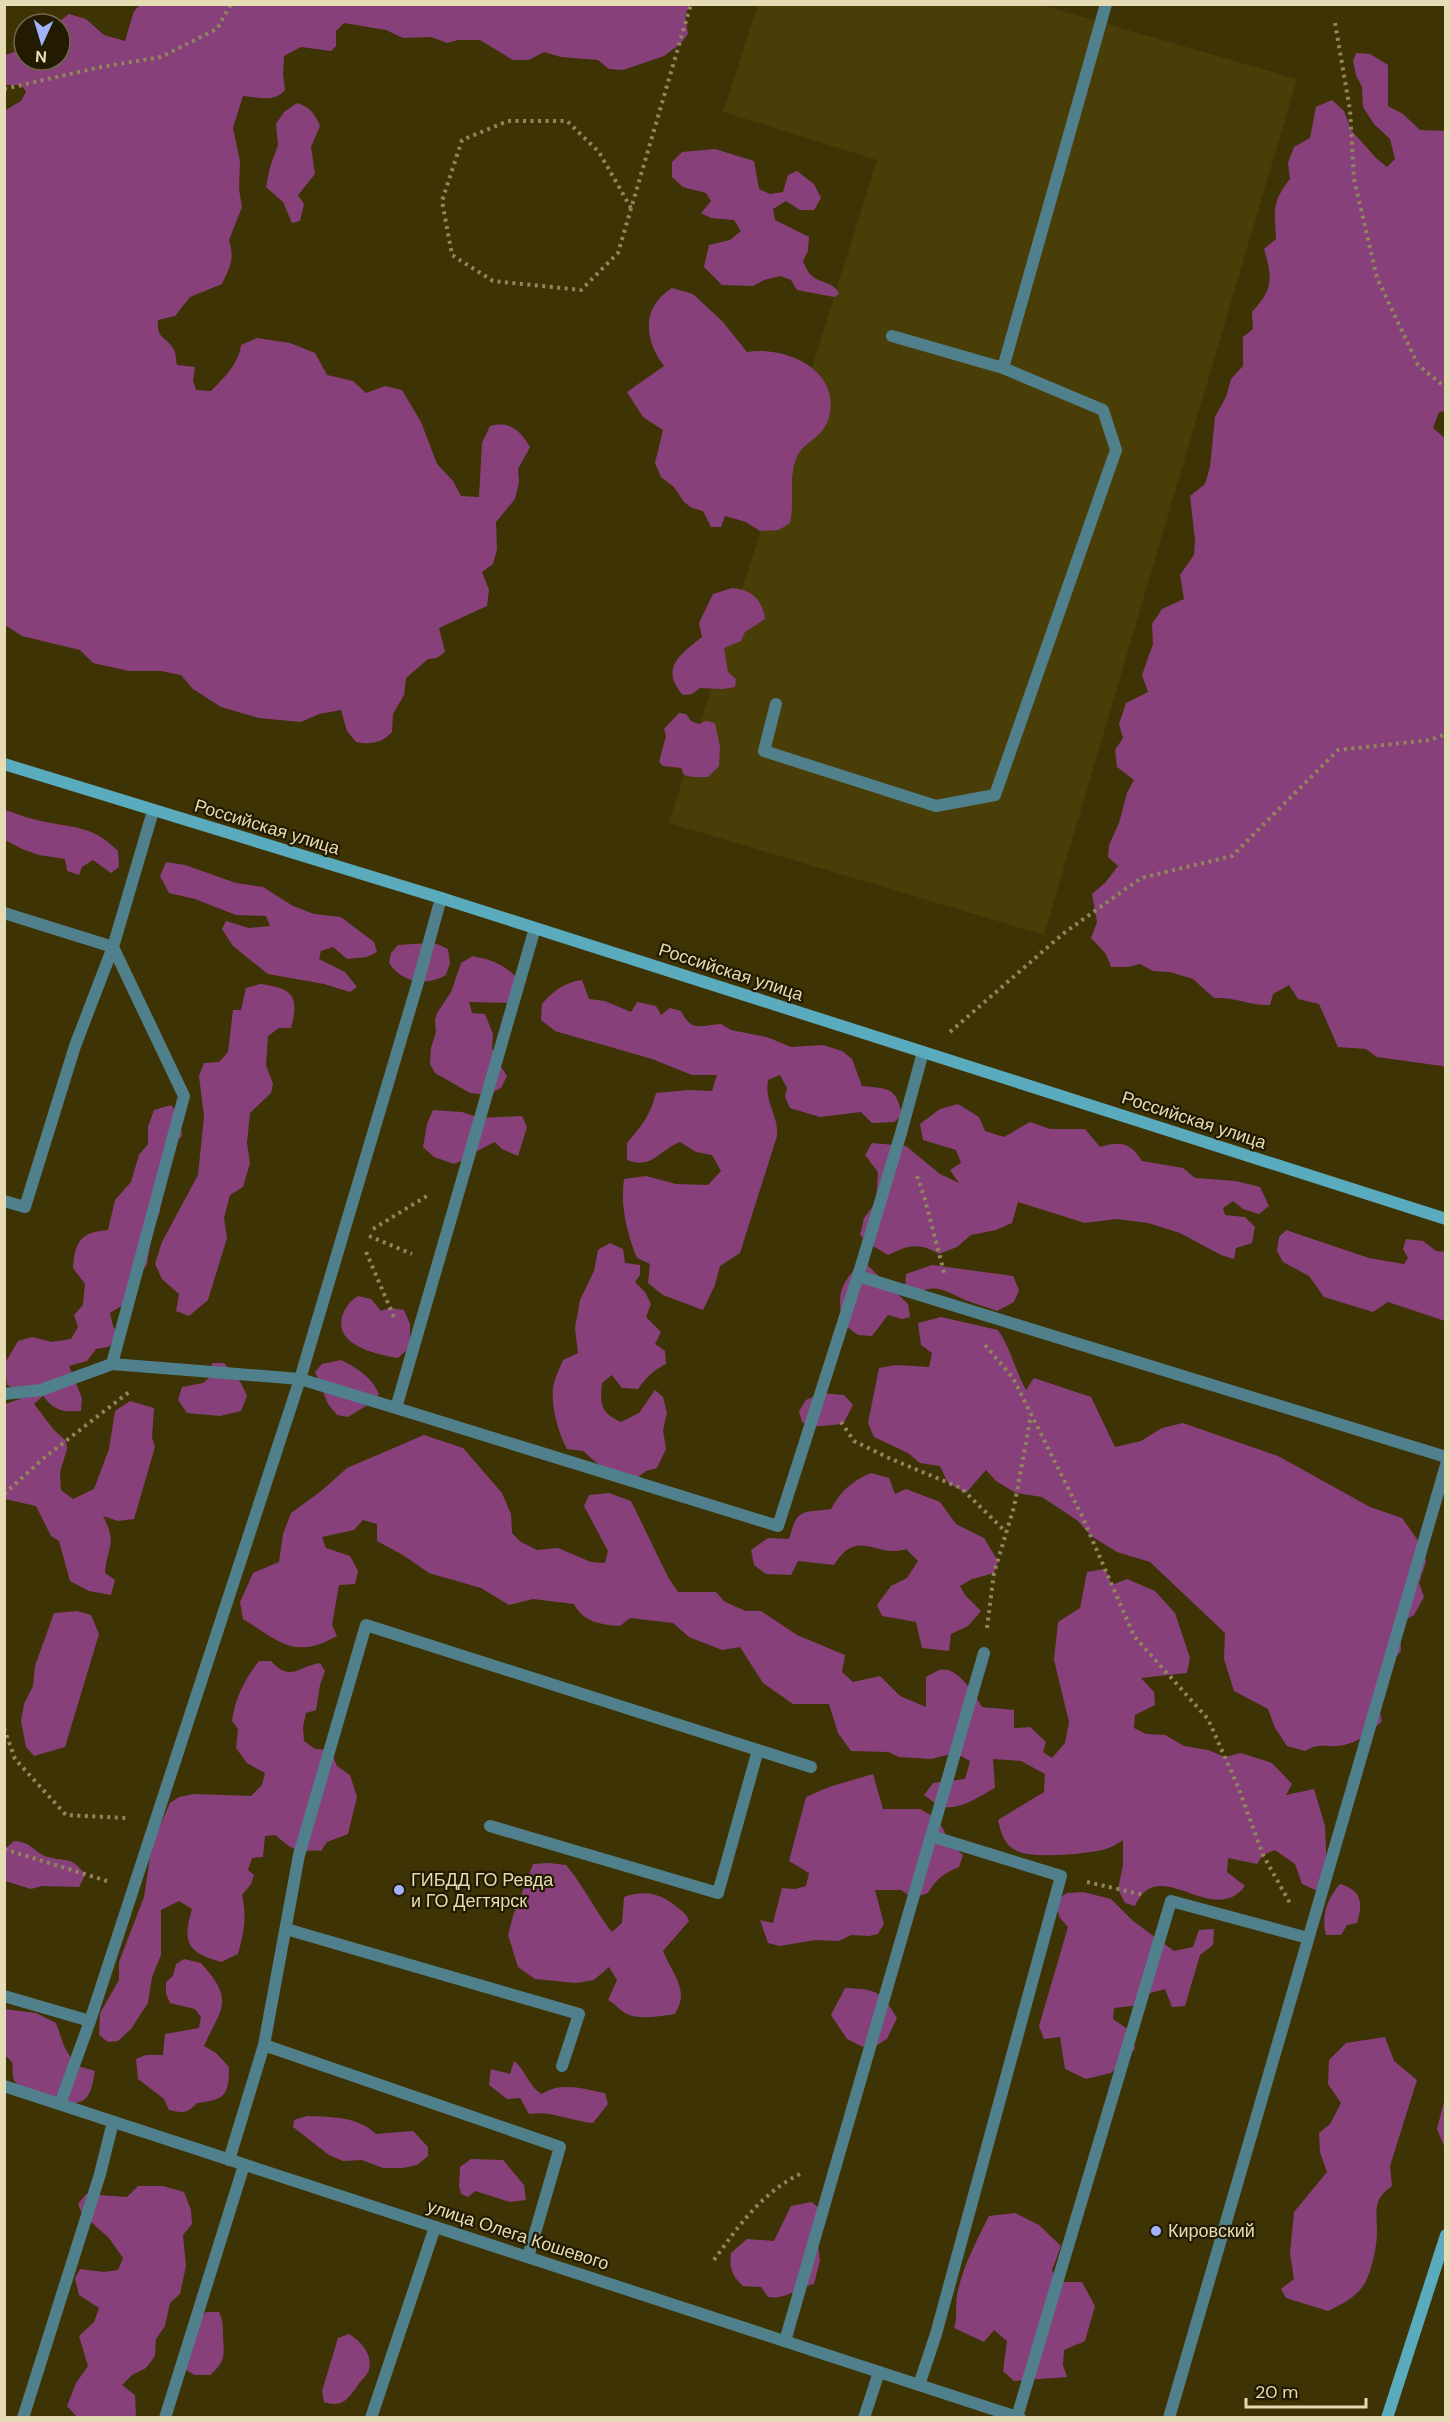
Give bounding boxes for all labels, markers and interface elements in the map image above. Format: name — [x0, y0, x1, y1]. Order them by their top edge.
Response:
north arrow — [12, 12, 72, 72]
text: N — [34, 46, 48, 67]
street label: Российская улица — [191, 794, 343, 861]
street label: Российская улица — [656, 937, 807, 1007]
street label: Российская улица — [1119, 1085, 1270, 1155]
place label: ГИБДД ГО Ревда и ГО Дегтярск — [411, 1868, 554, 1913]
marker: ГИБДД ГО Ревда и ГО Дегтярск — [392, 1883, 406, 1897]
street label: улица Олега Кошевого — [424, 2194, 612, 2276]
place label: Кировский — [1168, 2219, 1255, 2243]
marker: Кировский — [1149, 2224, 1163, 2238]
scale bar — [1246, 2371, 1366, 2409]
text: 20 m — [1255, 2380, 1298, 2404]

